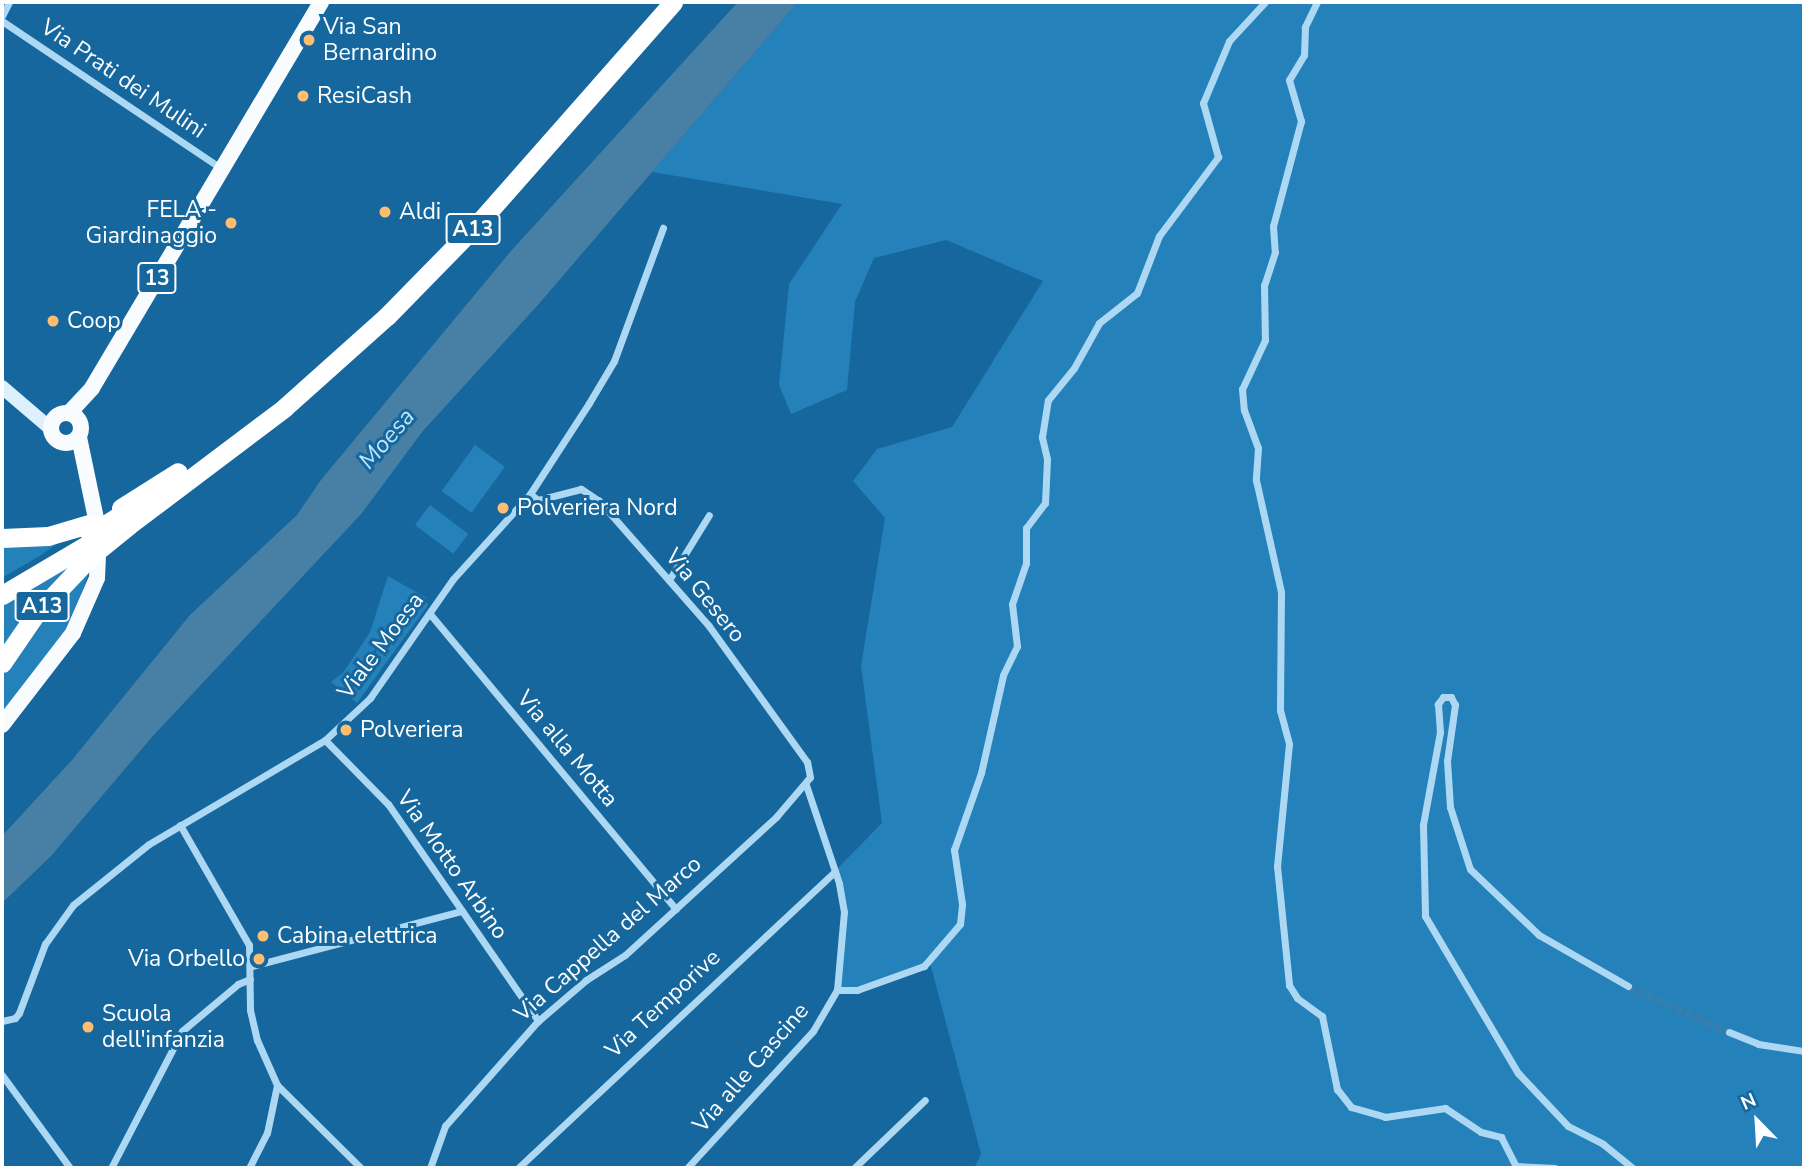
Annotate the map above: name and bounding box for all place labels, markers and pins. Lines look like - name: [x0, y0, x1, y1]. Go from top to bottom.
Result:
- place label: Via San Bernardino: [323, 13, 437, 67]
- marker: Via San Bernardino: [301, 32, 317, 48]
- place label: ResiCash: [317, 82, 412, 110]
- marker: ResiCash: [295, 88, 311, 104]
- place label: FELA - Giardinaggio: [86, 196, 217, 250]
- place label: Aldi: [399, 198, 441, 226]
- marker: Aldi: [377, 204, 393, 220]
- marker: FELA - Giardinaggio: [223, 215, 239, 231]
- place label: Coop: [67, 307, 121, 335]
- marker: Coop: [45, 313, 61, 329]
- place label: Polveriera Nord: [517, 494, 678, 522]
- marker: Polveriera Nord: [495, 500, 511, 516]
- place label: Polveriera: [360, 716, 463, 744]
- marker: Polveriera: [338, 722, 354, 738]
- place label: Cabina elettrica: [277, 922, 437, 950]
- marker: Cabina elettrica: [255, 928, 271, 944]
- place label: Via Orbello: [128, 945, 245, 973]
- marker: Via Orbello: [251, 951, 267, 967]
- place label: Scuola dell'infanzia: [102, 1000, 225, 1054]
- marker: Scuola dell'infanzia: [80, 1019, 96, 1035]

